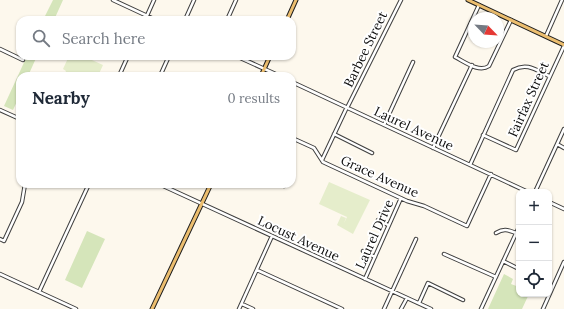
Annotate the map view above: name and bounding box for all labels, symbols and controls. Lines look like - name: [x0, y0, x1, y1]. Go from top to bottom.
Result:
- street label: Barbee Street: [340, 9, 391, 90]
- north arrow: [468, 12, 504, 48]
- search box: [16, 16, 296, 60]
- icon: search: [30, 27, 52, 49]
- text: Search here: [62, 29, 145, 48]
- street label: Fairfax Street: [504, 59, 553, 140]
- text: Nearby: [32, 87, 90, 109]
- text: 0 results: [228, 90, 280, 107]
- street label: Laurel Avenue: [371, 103, 456, 154]
- street label: Grace Avenue: [338, 152, 421, 201]
- map controls: [516, 189, 552, 297]
- button: +: [516, 189, 552, 225]
- street label: Laurel Drive: [352, 197, 397, 272]
- street label: Locust Avenue: [255, 212, 342, 265]
- button: −: [516, 225, 552, 261]
- button: locate: [516, 261, 552, 297]

